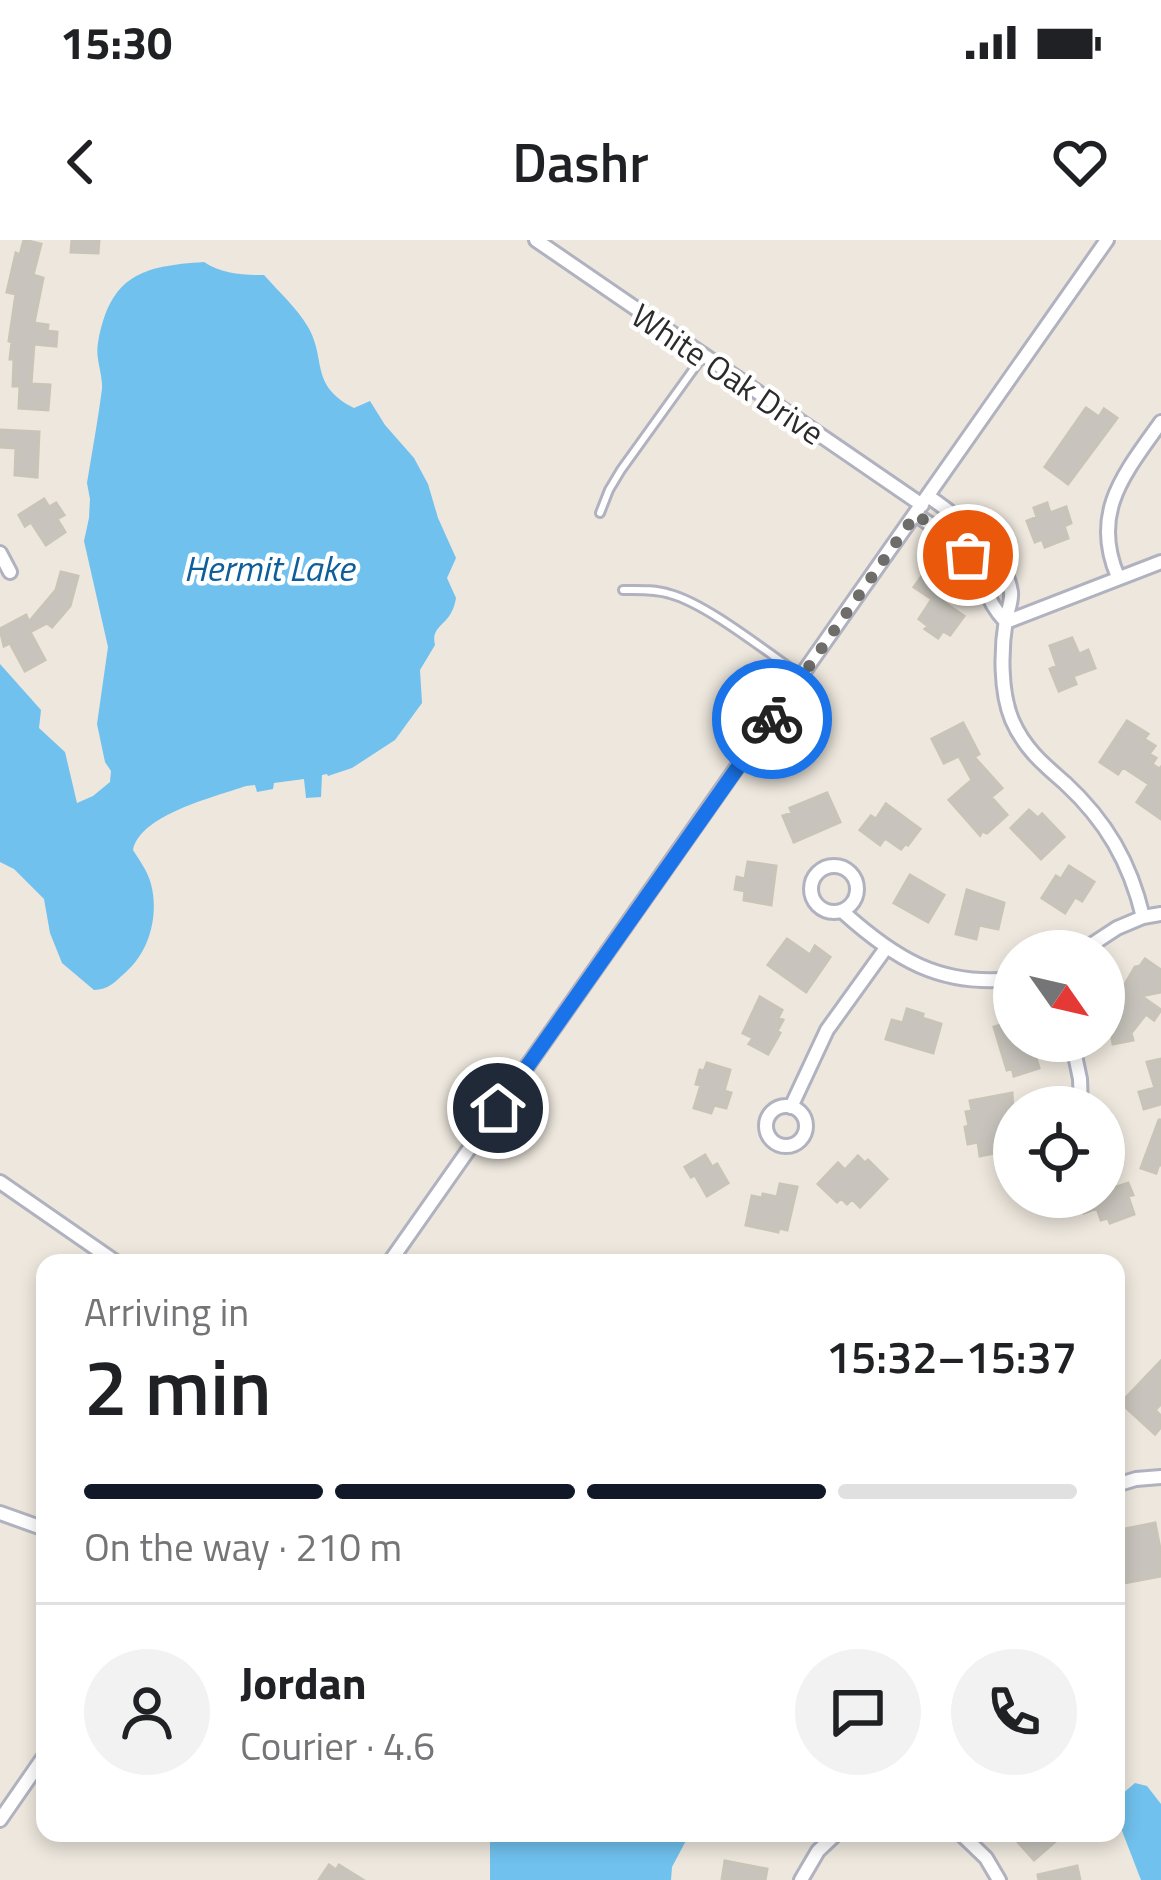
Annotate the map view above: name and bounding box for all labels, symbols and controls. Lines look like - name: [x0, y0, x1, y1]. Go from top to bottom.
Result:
- text: 15:30: [60, 8, 172, 76]
- text: Dashr: [512, 121, 649, 203]
- icon: back: [48, 129, 114, 195]
- icon: heart: [1047, 129, 1113, 195]
- street label: White Oak Drive: [621, 291, 835, 457]
- pin: [917, 504, 1019, 606]
- icon: bag: [935, 522, 1001, 588]
- water label: Hermit Lake: [184, 540, 357, 595]
- courier: [712, 659, 832, 779]
- icon: bike: [739, 686, 805, 752]
- north arrow: [993, 930, 1125, 1062]
- map controls: [993, 930, 1125, 1218]
- pin: [447, 1057, 549, 1159]
- icon: home: [465, 1075, 531, 1141]
- button: locate: [993, 1086, 1125, 1218]
- text: Arriving in: [84, 1282, 249, 1341]
- text: 15:32–15:37: [826, 1322, 1077, 1390]
- text: 2 min: [84, 1327, 272, 1445]
- text: On the way · 210 m: [84, 1517, 402, 1576]
- text: Jordan: [240, 1648, 367, 1716]
- button: person: [84, 1649, 210, 1775]
- button: chat: [795, 1649, 921, 1775]
- button: phone: [951, 1649, 1077, 1775]
- text: Courier · 4.6: [240, 1716, 435, 1775]

